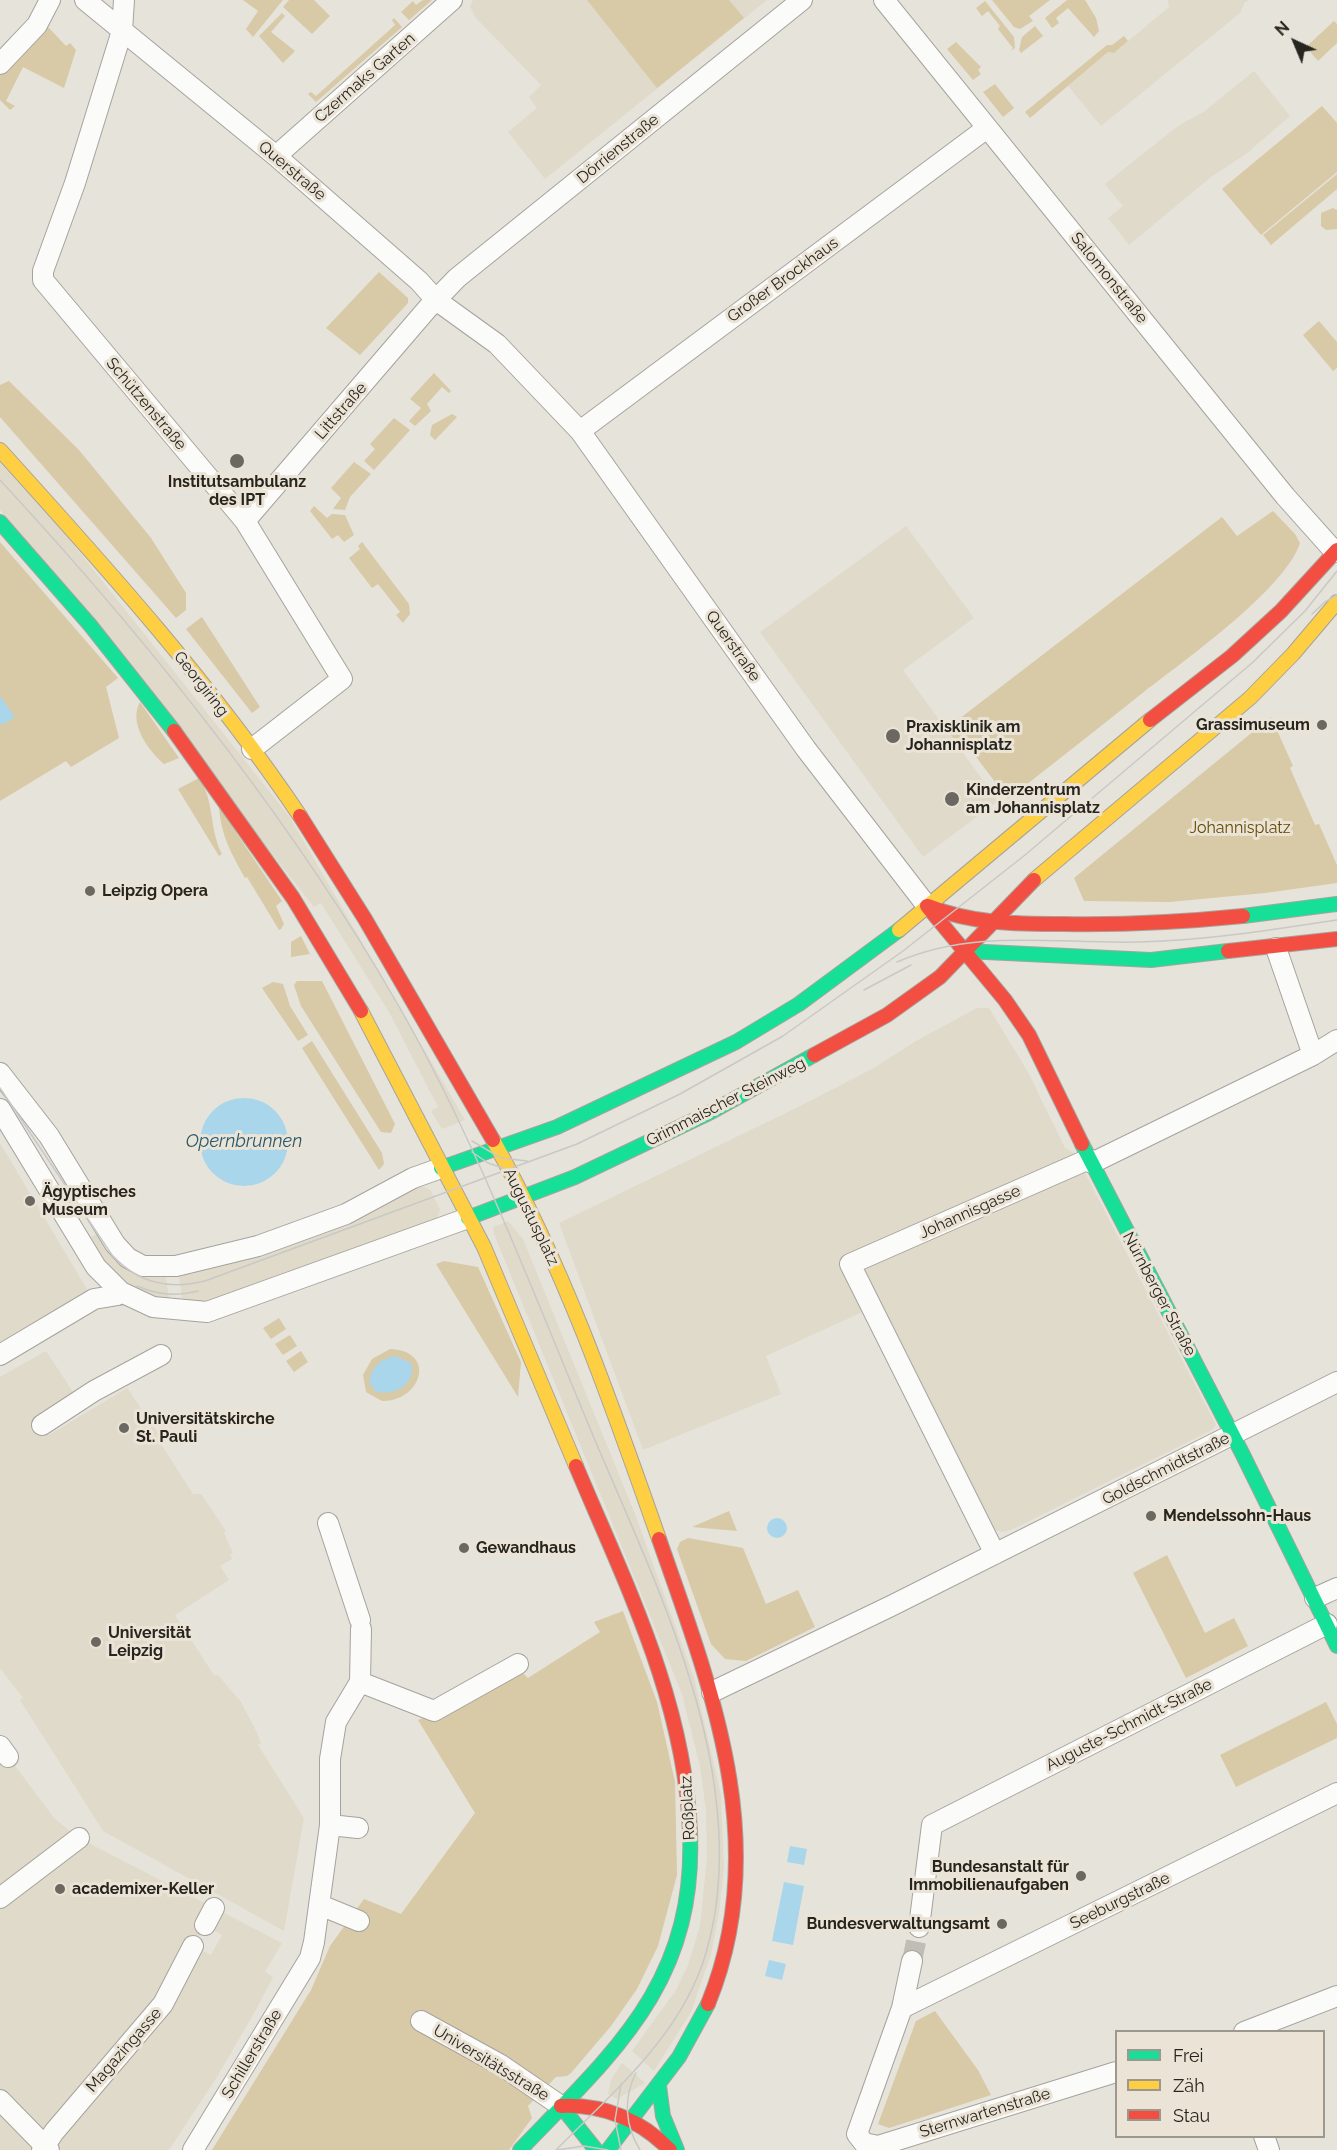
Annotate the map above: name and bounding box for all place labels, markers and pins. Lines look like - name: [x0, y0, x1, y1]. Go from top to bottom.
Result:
- marker: Institutsambulanz des IPT: [228, 452, 246, 470]
- place label: Institutsambulanz des IPT: [168, 472, 306, 510]
- place label: Grassimuseum: [1196, 715, 1310, 735]
- place label: Praxisklinik am Johannisplatz: [906, 717, 1020, 755]
- marker: Grassimuseum: [1315, 718, 1329, 732]
- marker: Praxisklinik am Johannisplatz: [884, 727, 902, 745]
- place label: Kinderzentrum am Johannisplatz: [966, 780, 1100, 818]
- marker: Kinderzentrum am Johannisplatz: [943, 790, 961, 808]
- place label: Leipzig Opera: [102, 881, 208, 901]
- marker: Leipzig Opera: [83, 884, 97, 898]
- place label: Ägyptisches Museum: [42, 1182, 136, 1220]
- marker: Ägyptisches Museum: [23, 1194, 37, 1208]
- place label: Universitätskirche St. Pauli: [136, 1409, 275, 1447]
- marker: Universitätskirche St. Pauli: [117, 1421, 131, 1435]
- place label: Mendelssohn-Haus: [1163, 1506, 1311, 1526]
- marker: Mendelssohn-Haus: [1144, 1509, 1158, 1523]
- place label: Gewandhaus: [476, 1538, 576, 1558]
- marker: Gewandhaus: [457, 1541, 471, 1555]
- place label: Universität Leipzig: [108, 1623, 191, 1661]
- marker: Universität Leipzig: [89, 1635, 103, 1649]
- place label: Bundesanstalt für Immobilienaufgaben: [909, 1857, 1069, 1895]
- marker: Bundesanstalt für Immobilienaufgaben: [1074, 1869, 1088, 1883]
- place label: academixer-Keller: [72, 1879, 214, 1899]
- marker: academixer-Keller: [53, 1882, 67, 1896]
- place label: Bundesverwaltungsamt: [806, 1914, 990, 1934]
- marker: Bundesverwaltungsamt: [995, 1917, 1009, 1931]

